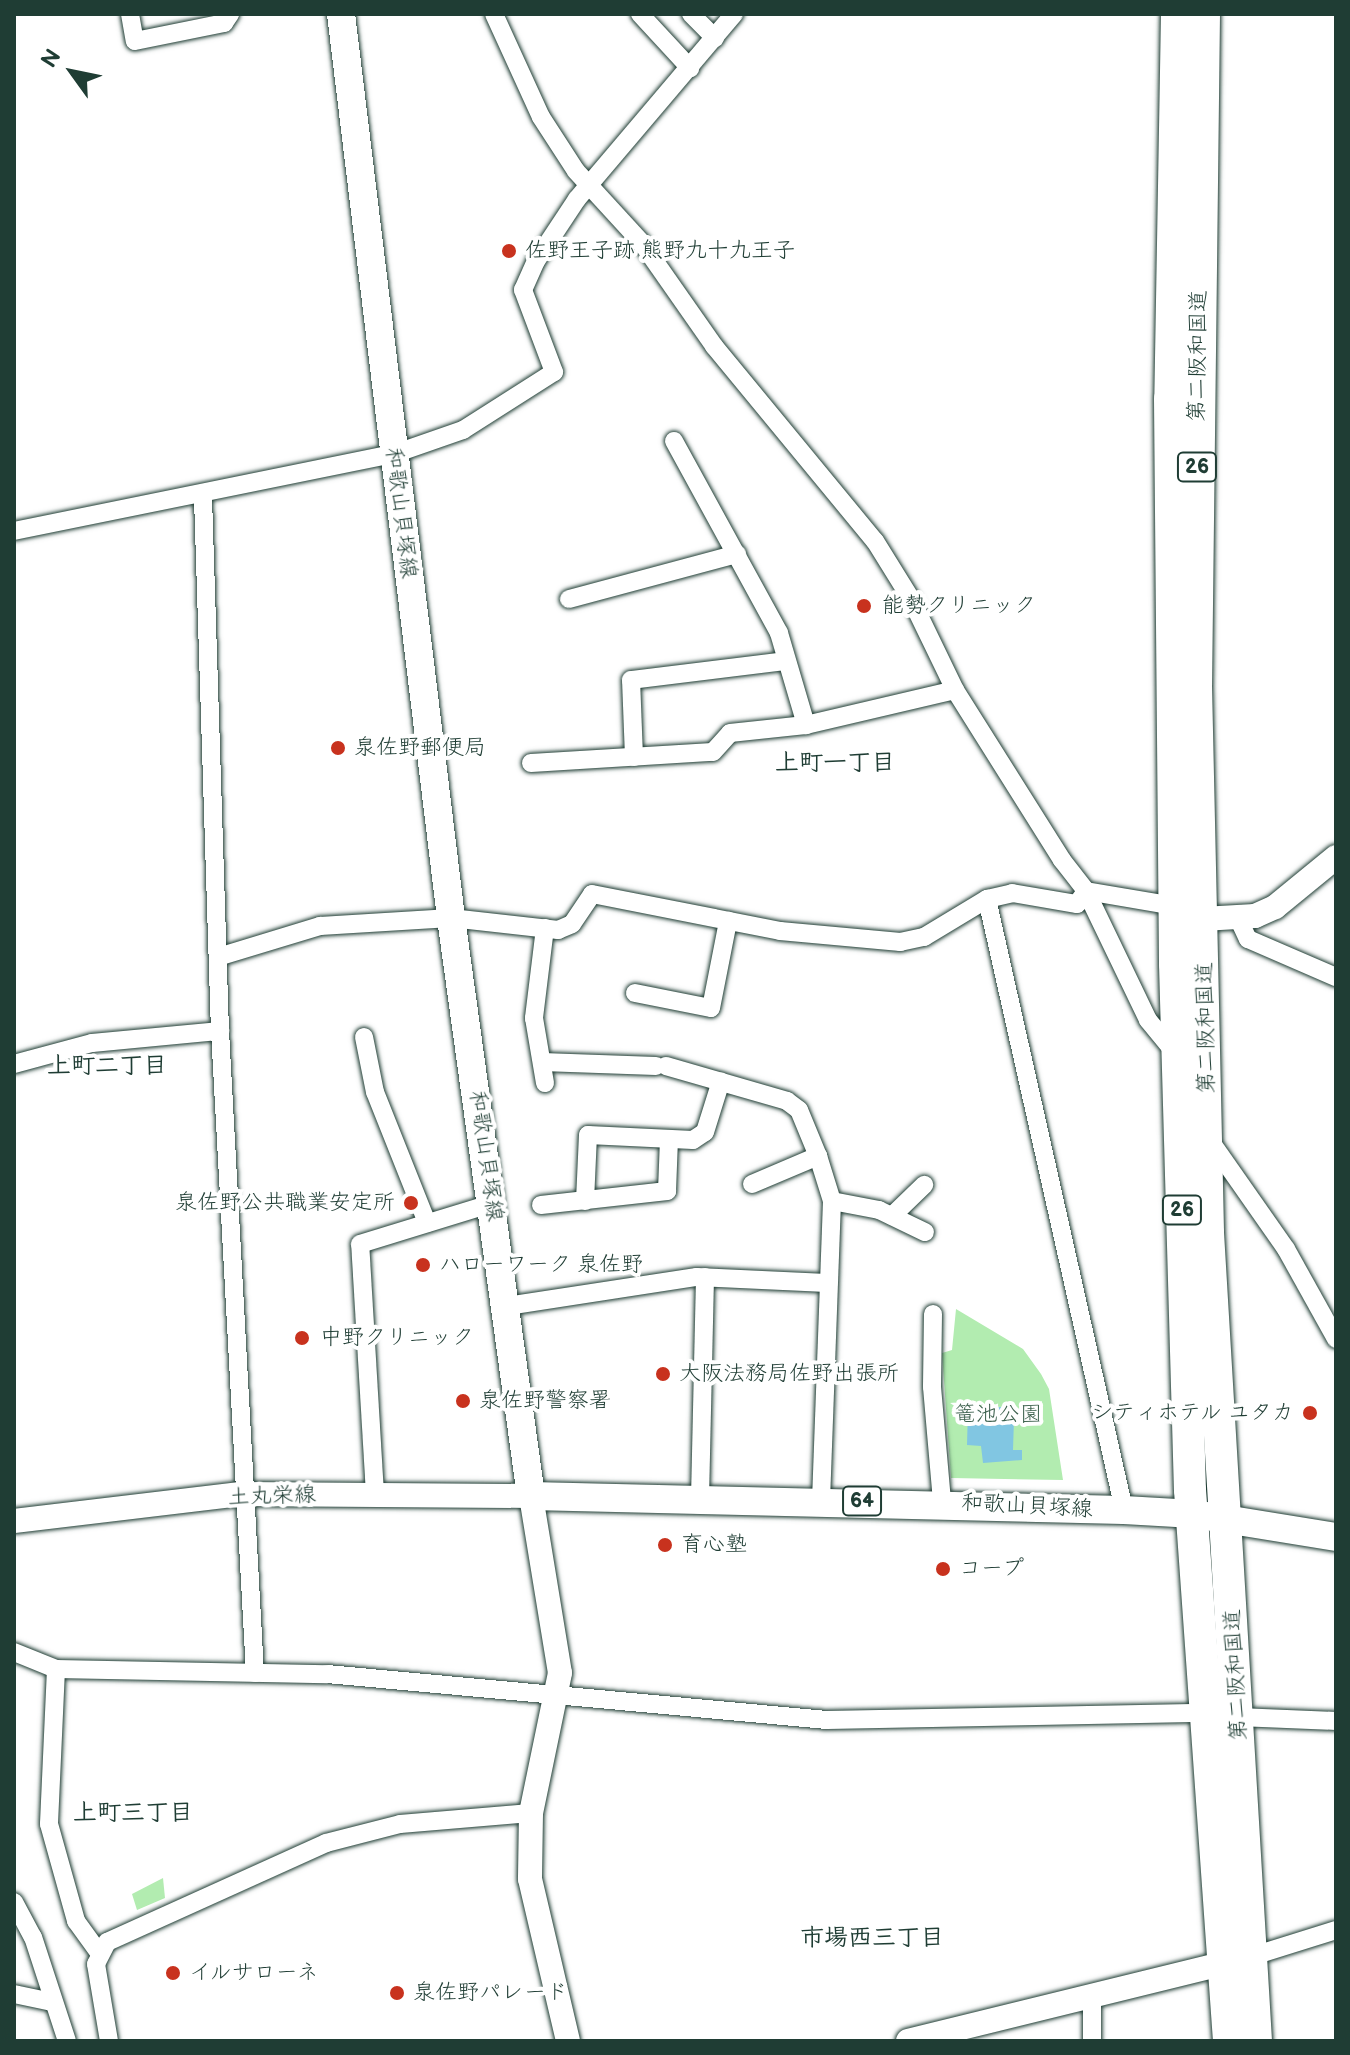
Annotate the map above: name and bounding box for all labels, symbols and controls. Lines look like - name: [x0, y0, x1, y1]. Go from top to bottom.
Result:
- north arrow: [32, 32, 112, 112]
- text: N: [36, 44, 67, 73]
- place label: 佐野王子跡 熊野九十九王子: [525, 238, 795, 264]
- marker: 佐野王子跡 熊野九十九王子: [500, 242, 518, 260]
- street label: 第二阪和国道: [1184, 290, 1212, 422]
- street label: 和歌山貝塚線: [380, 446, 422, 580]
- road number: 26: [1175, 451, 1219, 483]
- place label: 能勢クリニック: [882, 593, 1036, 619]
- marker: 能勢クリニック: [853, 595, 875, 617]
- place label: 泉佐野郵便局: [354, 735, 486, 761]
- marker: 泉佐野郵便局: [329, 739, 347, 757]
- district label: 上町一丁目: [775, 749, 895, 777]
- street label: 第二阪和国道: [1192, 962, 1220, 1094]
- district label: 上町二丁目: [47, 1052, 167, 1080]
- street label: 和歌山貝塚線: [464, 1089, 508, 1223]
- place label: 泉佐野公共職業安定所: [175, 1190, 395, 1216]
- marker: 泉佐野公共職業安定所: [402, 1194, 420, 1212]
- road number: 26: [1160, 1194, 1204, 1226]
- place label: ハローワーク 泉佐野: [439, 1252, 643, 1278]
- marker: ハローワーク 泉佐野: [414, 1256, 432, 1274]
- place label: 中野クリニック: [320, 1325, 474, 1351]
- marker: 中野クリニック: [291, 1327, 313, 1349]
- place label: 大阪法務局佐野出張所: [679, 1361, 899, 1387]
- marker: 大阪法務局佐野出張所: [654, 1365, 672, 1383]
- place label: 泉佐野警察署: [479, 1388, 611, 1414]
- marker: 泉佐野警察署: [454, 1392, 472, 1410]
- place label: シティホテル ユタカ: [1090, 1400, 1294, 1426]
- park label: 篭池公園: [954, 1402, 1042, 1428]
- marker: シティホテル ユタカ: [1301, 1404, 1319, 1422]
- street label: 土丸栄線: [228, 1481, 316, 1511]
- road number: 64: [842, 1485, 882, 1517]
- street label: 和歌山貝塚線: [960, 1489, 1094, 1523]
- place label: 育心塾: [681, 1532, 747, 1558]
- marker: 育心塾: [656, 1536, 674, 1554]
- place label: コープ: [959, 1556, 1025, 1582]
- marker: コープ: [934, 1560, 952, 1578]
- street label: 第二阪和国道: [1219, 1608, 1253, 1742]
- district label: 上町三丁目: [73, 1799, 193, 1827]
- district label: 市場西三丁目: [800, 1924, 944, 1952]
- place label: イルサローネ: [189, 1960, 321, 1986]
- marker: イルサローネ: [164, 1964, 182, 1982]
- place label: 泉佐野パレード: [413, 1980, 568, 2006]
- marker: 泉佐野パレード: [388, 1984, 406, 2002]

